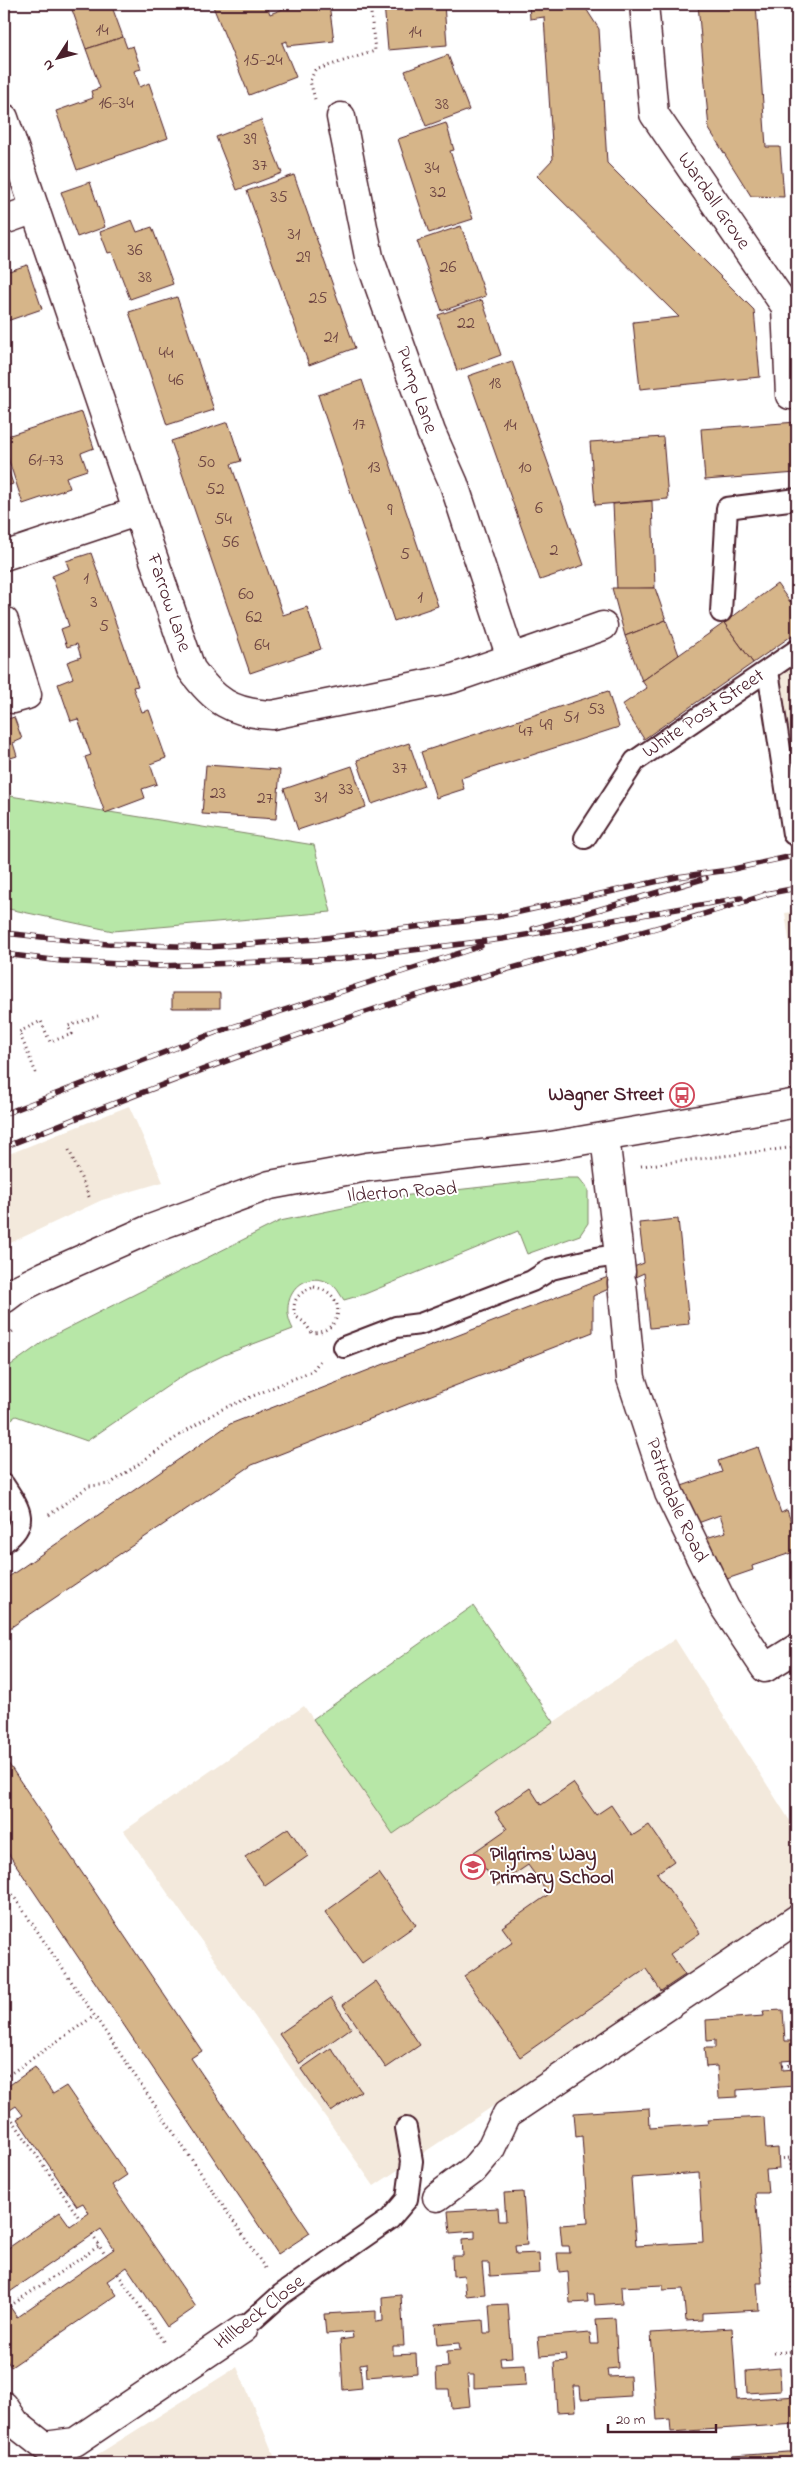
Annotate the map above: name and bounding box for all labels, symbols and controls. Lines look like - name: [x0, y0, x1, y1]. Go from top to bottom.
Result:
- house number: 14: [95, 18, 109, 44]
- house number: 14: [408, 20, 422, 46]
- north arrow: [32, 32, 82, 82]
- house number: 15-24: [243, 48, 283, 74]
- text: N: [37, 55, 60, 75]
- house number: 16-34: [98, 91, 134, 117]
- house number: 38: [435, 92, 449, 118]
- house number: 39: [244, 127, 257, 153]
- street label: Wardall Grove: [670, 146, 757, 256]
- house number: 37: [253, 153, 268, 179]
- house number: 34: [425, 156, 440, 182]
- house number: 32: [430, 180, 446, 206]
- house number: 35: [270, 185, 288, 211]
- house number: 31: [287, 222, 301, 248]
- house number: 36: [127, 238, 143, 264]
- house number: 29: [296, 245, 311, 271]
- house number: 26: [440, 255, 457, 281]
- house number: 38: [138, 265, 152, 291]
- house number: 25: [308, 286, 328, 312]
- house number: 22: [457, 311, 475, 337]
- house number: 21: [324, 325, 339, 351]
- house number: 44: [159, 341, 174, 367]
- street label: Pump Lane: [387, 343, 445, 438]
- house number: 46: [168, 368, 184, 394]
- house number: 18: [489, 371, 501, 397]
- house number: 17: [352, 412, 366, 438]
- house number: 14: [503, 413, 517, 439]
- house number: 61-73: [28, 448, 64, 474]
- house number: 50: [197, 450, 215, 476]
- house number: 13: [367, 455, 381, 481]
- house number: 10: [518, 455, 532, 481]
- house number: 52: [205, 477, 225, 503]
- house number: 6: [535, 496, 543, 522]
- house number: 9: [387, 498, 393, 524]
- house number: 54: [214, 507, 232, 533]
- house number: 56: [221, 530, 239, 556]
- house number: 2: [550, 538, 559, 564]
- house number: 5: [400, 542, 410, 568]
- street label: Farrow Lane: [138, 549, 199, 656]
- house number: 1: [83, 566, 89, 592]
- house number: 60: [238, 582, 254, 608]
- house number: 1: [417, 585, 423, 611]
- house number: 3: [90, 590, 98, 616]
- house number: 62: [246, 605, 262, 631]
- house number: 5: [99, 614, 109, 640]
- house number: 64: [254, 633, 270, 659]
- street label: White Post Street: [637, 662, 771, 766]
- house number: 53: [587, 697, 605, 723]
- house number: 51: [563, 705, 579, 731]
- house number: 49: [540, 713, 553, 739]
- house number: 47: [519, 719, 534, 745]
- house number: 37: [393, 756, 408, 782]
- house number: 33: [339, 777, 353, 803]
- house number: 23: [210, 781, 226, 807]
- house number: 31: [314, 785, 328, 811]
- house number: 27: [257, 786, 274, 812]
- place label: Wagner Street: [548, 1081, 664, 1111]
- bus stop icon: Wagner Street: [669, 1082, 695, 1108]
- street label: Ilderton Road: [346, 1175, 458, 1211]
- street label: Patterdale Road: [637, 1434, 715, 1568]
- place label: Pilgrims' Way Primary School: [490, 1841, 614, 1894]
- school or university icon: Pilgrims' Way Primary School: [460, 1854, 486, 1880]
- street label: Hillbeck Close: [209, 2268, 312, 2358]
- scale bar: [608, 2402, 716, 2434]
- text: 20 m: [616, 2409, 646, 2431]

